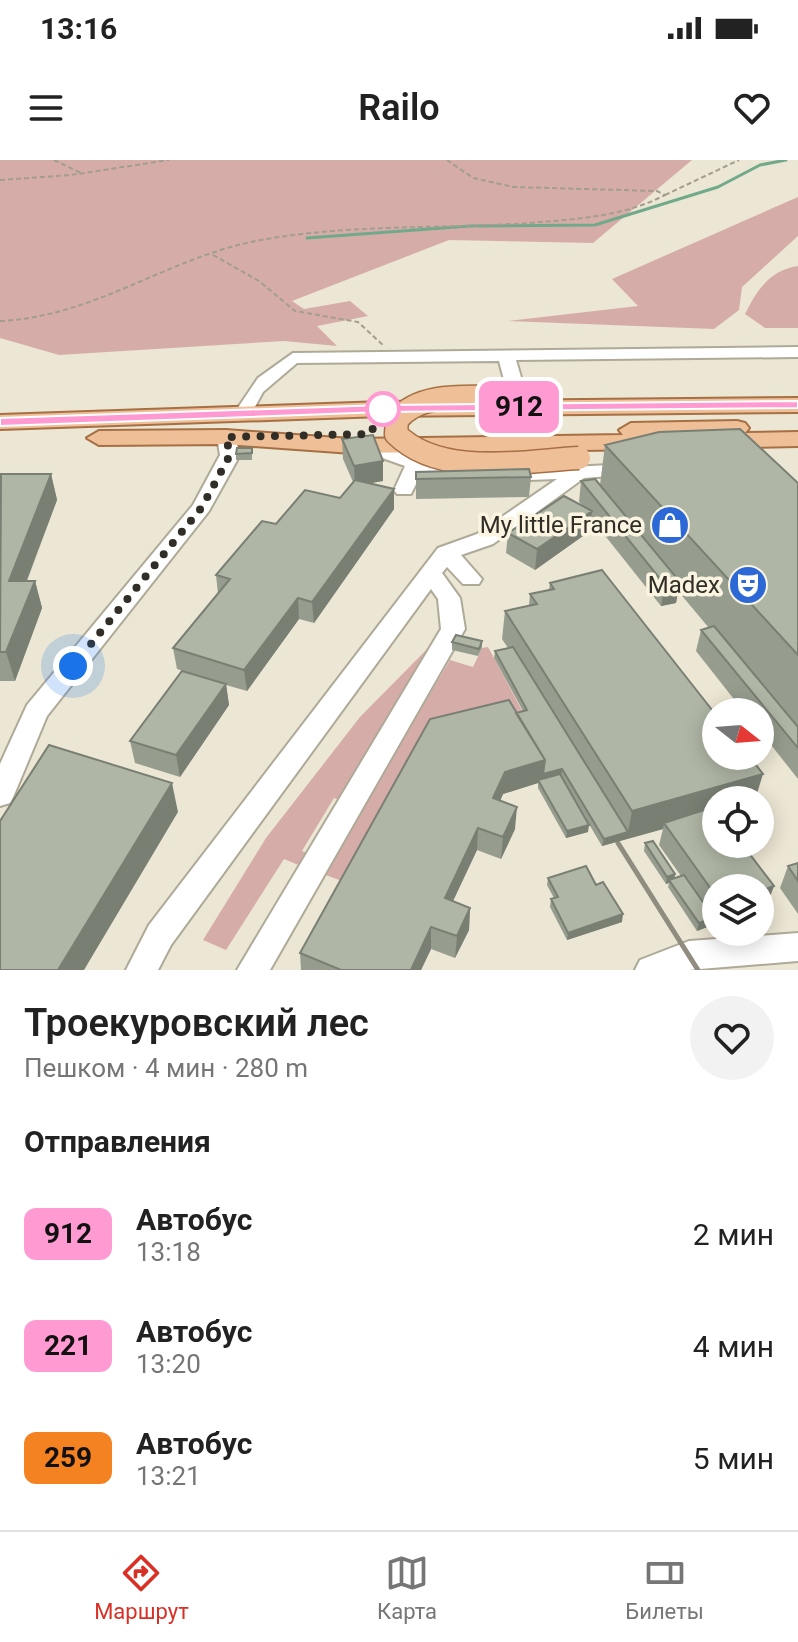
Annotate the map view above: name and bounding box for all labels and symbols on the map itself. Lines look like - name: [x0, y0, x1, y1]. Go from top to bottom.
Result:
- line badge: 912: [473, 381, 565, 433]
- unlabelled marker: [366, 392, 400, 426]
- shop icon: My little France: [649, 504, 691, 546]
- place label: My little France: [480, 511, 642, 539]
- theatre icon: Madex: [727, 564, 769, 606]
- place label: Madex: [648, 571, 720, 599]
- your location: [53, 646, 93, 686]
- north arrow: [702, 698, 774, 770]

